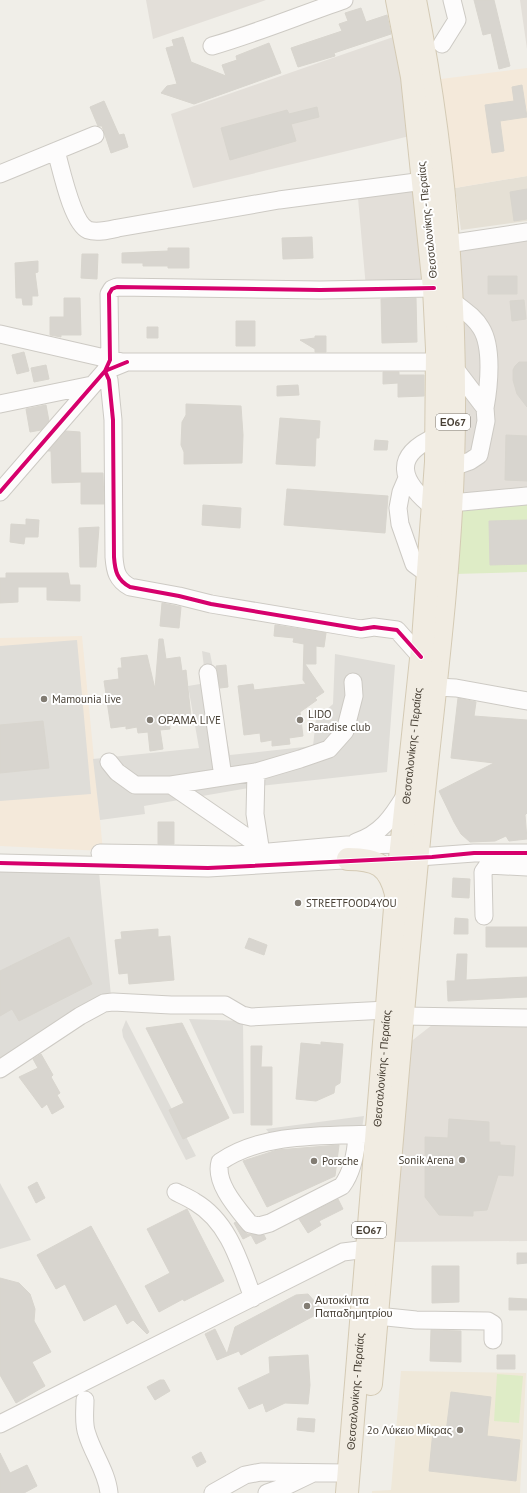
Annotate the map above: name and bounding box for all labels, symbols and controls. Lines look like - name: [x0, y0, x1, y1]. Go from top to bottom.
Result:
- street label: Θεσσαλονίκης - Περαίας: [414, 161, 440, 279]
- road number: ΕΟ67: [436, 414, 470, 430]
- street label: Θεσσαλονίκης - Περαίας: [399, 687, 425, 805]
- place label: Mamounia live: [52, 692, 122, 706]
- marker: Mamounia live: [39, 694, 49, 704]
- place label: LIDO Paradise club: [308, 707, 371, 734]
- place label: ΟΡΑΜΑ LIVE: [158, 713, 221, 727]
- marker: ΟΡΑΜΑ LIVE: [145, 715, 155, 725]
- marker: LIDO Paradise club: [295, 715, 305, 725]
- place label: STREETFOOD4YOU: [306, 896, 397, 910]
- marker: STREETFOOD4YOU: [293, 898, 303, 908]
- street label: Θεσσαλονίκης - Περαίας: [370, 1009, 394, 1128]
- place label: Sonik Arena: [399, 1153, 454, 1167]
- place label: Porsche: [322, 1154, 359, 1168]
- marker: Sonik Arena: [457, 1155, 467, 1165]
- marker: Porsche: [309, 1156, 319, 1166]
- road number: ΕΟ67: [352, 1222, 386, 1238]
- place label: Αυτοκίνητα Παπαδημητρίου: [315, 1293, 393, 1320]
- marker: Αυτοκίνητα Παπαδημητρίου: [302, 1301, 312, 1311]
- street label: Θεσσαλονίκης - Περαίας: [344, 1332, 367, 1450]
- place label: 2ο Λύκειο Μίκρας: [367, 1423, 452, 1437]
- marker: 2ο Λύκειο Μίκρας: [455, 1425, 465, 1435]

